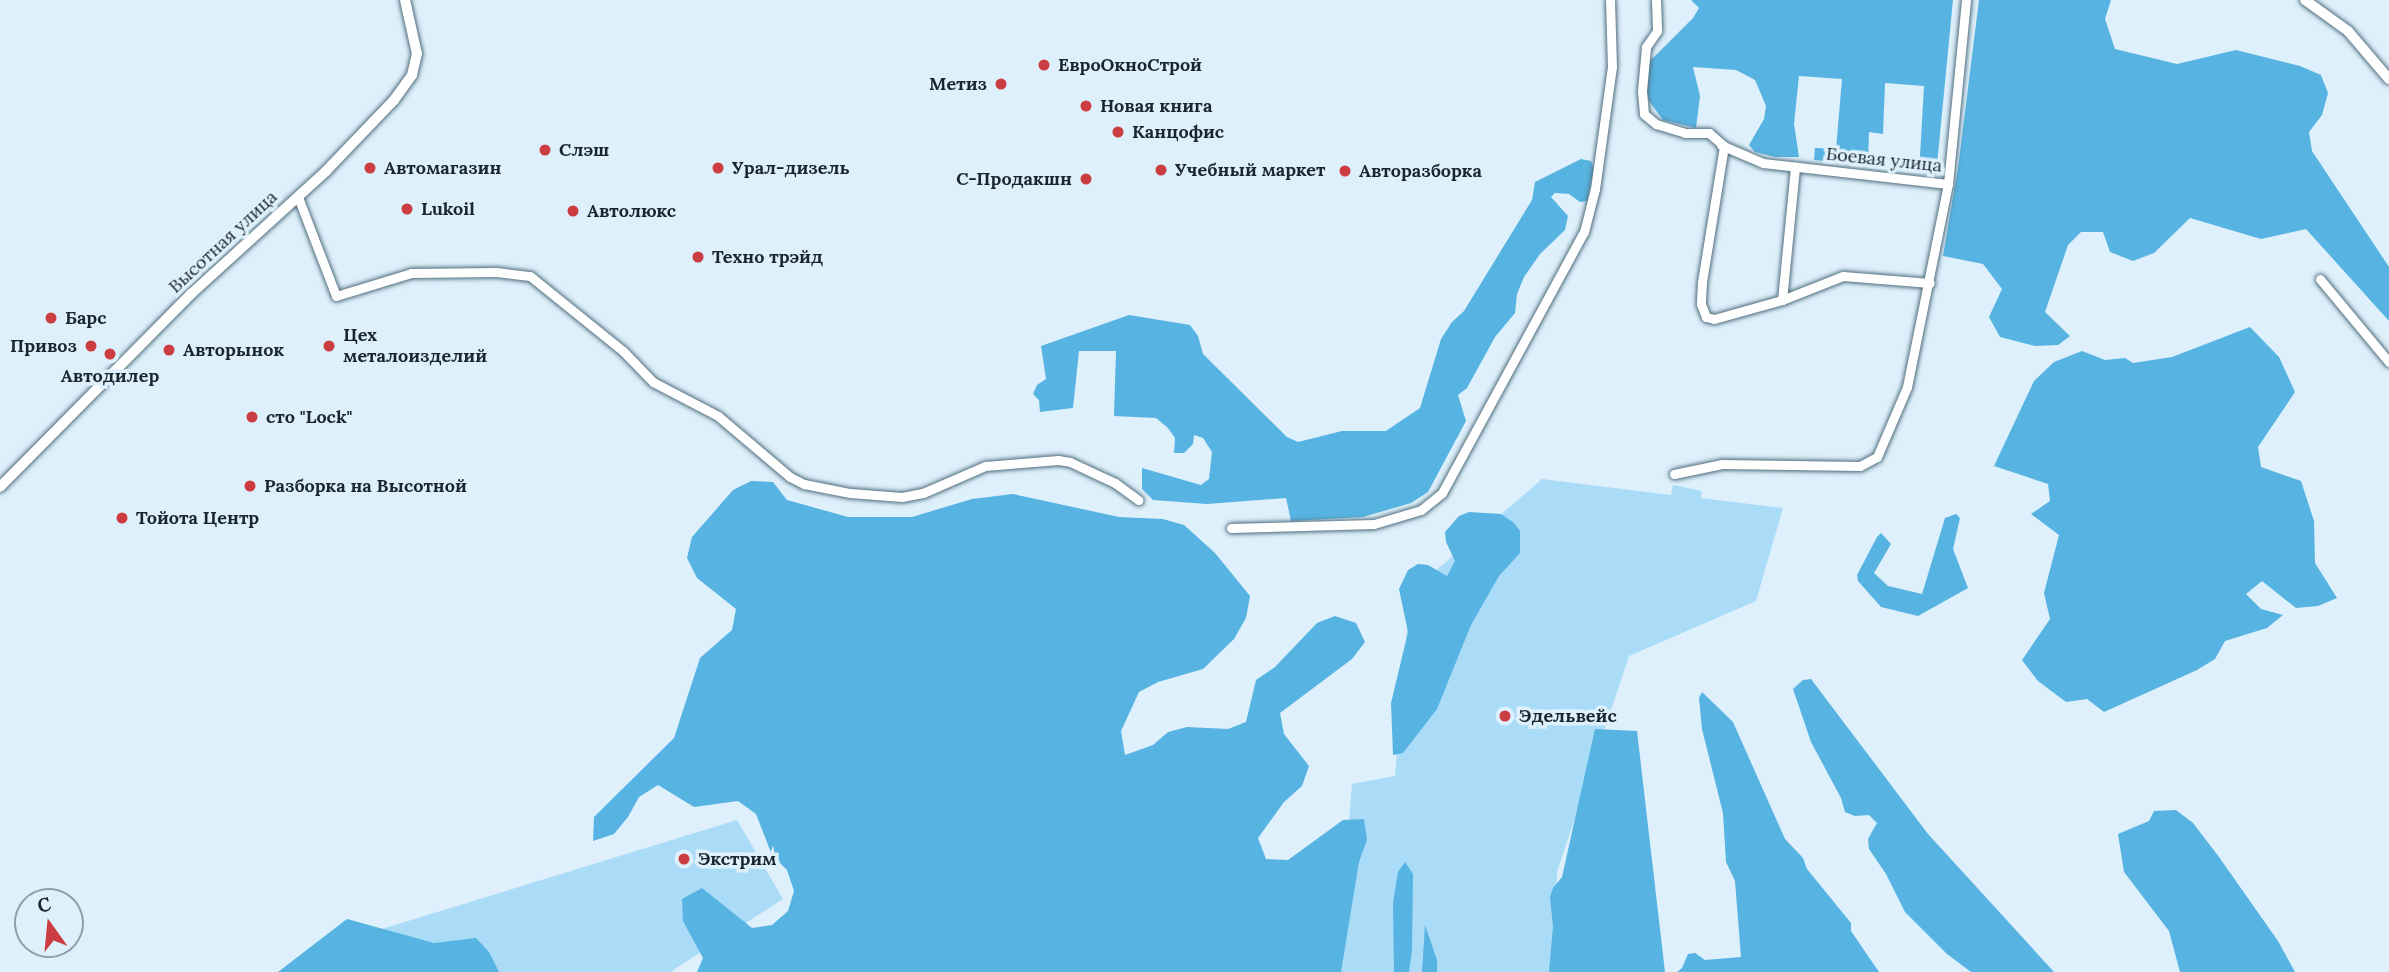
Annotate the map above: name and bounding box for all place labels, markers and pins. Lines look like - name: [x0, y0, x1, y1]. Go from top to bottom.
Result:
- place label: ЕвроОкноСтрой: [1058, 54, 1202, 76]
- marker: ЕвроОкноСтрой: [1036, 57, 1052, 73]
- place label: Метиз: [929, 73, 987, 95]
- marker: Метиз: [993, 76, 1009, 92]
- place label: Новая книга: [1100, 95, 1212, 117]
- marker: Новая книга: [1078, 98, 1094, 114]
- place label: Канцофис: [1132, 121, 1224, 143]
- marker: Канцофис: [1110, 124, 1126, 140]
- place label: Слэш: [559, 139, 609, 161]
- marker: Слэш: [537, 142, 553, 158]
- place label: Автомагазин: [384, 157, 501, 179]
- place label: Урал-дизель: [732, 157, 850, 179]
- place label: Учебный маркет: [1175, 159, 1325, 181]
- marker: Автомагазин: [362, 160, 378, 176]
- marker: Урал-дизель: [710, 160, 726, 176]
- place label: Авторазборка: [1359, 160, 1482, 182]
- marker: Учебный маркет: [1153, 162, 1169, 178]
- marker: Авторазборка: [1337, 163, 1353, 179]
- place label: С-Продакшн: [956, 168, 1072, 190]
- marker: С-Продакшн: [1078, 171, 1094, 187]
- place label: Lukoil: [421, 198, 475, 220]
- place label: Автолюкс: [587, 200, 676, 222]
- marker: Lukoil: [399, 201, 415, 217]
- marker: Автолюкс: [565, 203, 581, 219]
- place label: Техно трэйд: [712, 246, 823, 268]
- marker: Техно трэйд: [690, 249, 706, 265]
- place label: Барс: [65, 307, 106, 329]
- marker: Барс: [43, 310, 59, 326]
- place label: Цех металоизделий: [343, 325, 487, 368]
- place label: Привоз: [10, 335, 77, 357]
- marker: Привоз: [83, 338, 99, 354]
- marker: Цех металоизделий: [321, 338, 337, 354]
- place label: Авторынок: [183, 339, 284, 361]
- marker: Авторынок: [161, 342, 177, 358]
- marker: Автодилер: [102, 346, 118, 362]
- place label: Автодилер: [61, 365, 159, 387]
- place label: сто "Lock": [266, 406, 352, 428]
- marker: сто "Lock": [244, 409, 260, 425]
- place label: Разборка на Высотной: [264, 475, 467, 497]
- marker: Разборка на Высотной: [242, 478, 258, 494]
- place label: Тойота Центр: [136, 507, 259, 529]
- marker: Тойота Центр: [114, 510, 130, 526]
- place label: Эдельвейс: [1519, 705, 1617, 727]
- marker: Эдельвейс: [1497, 708, 1513, 724]
- place label: Экстрим: [698, 848, 776, 870]
- marker: Экстрим: [676, 851, 692, 867]

